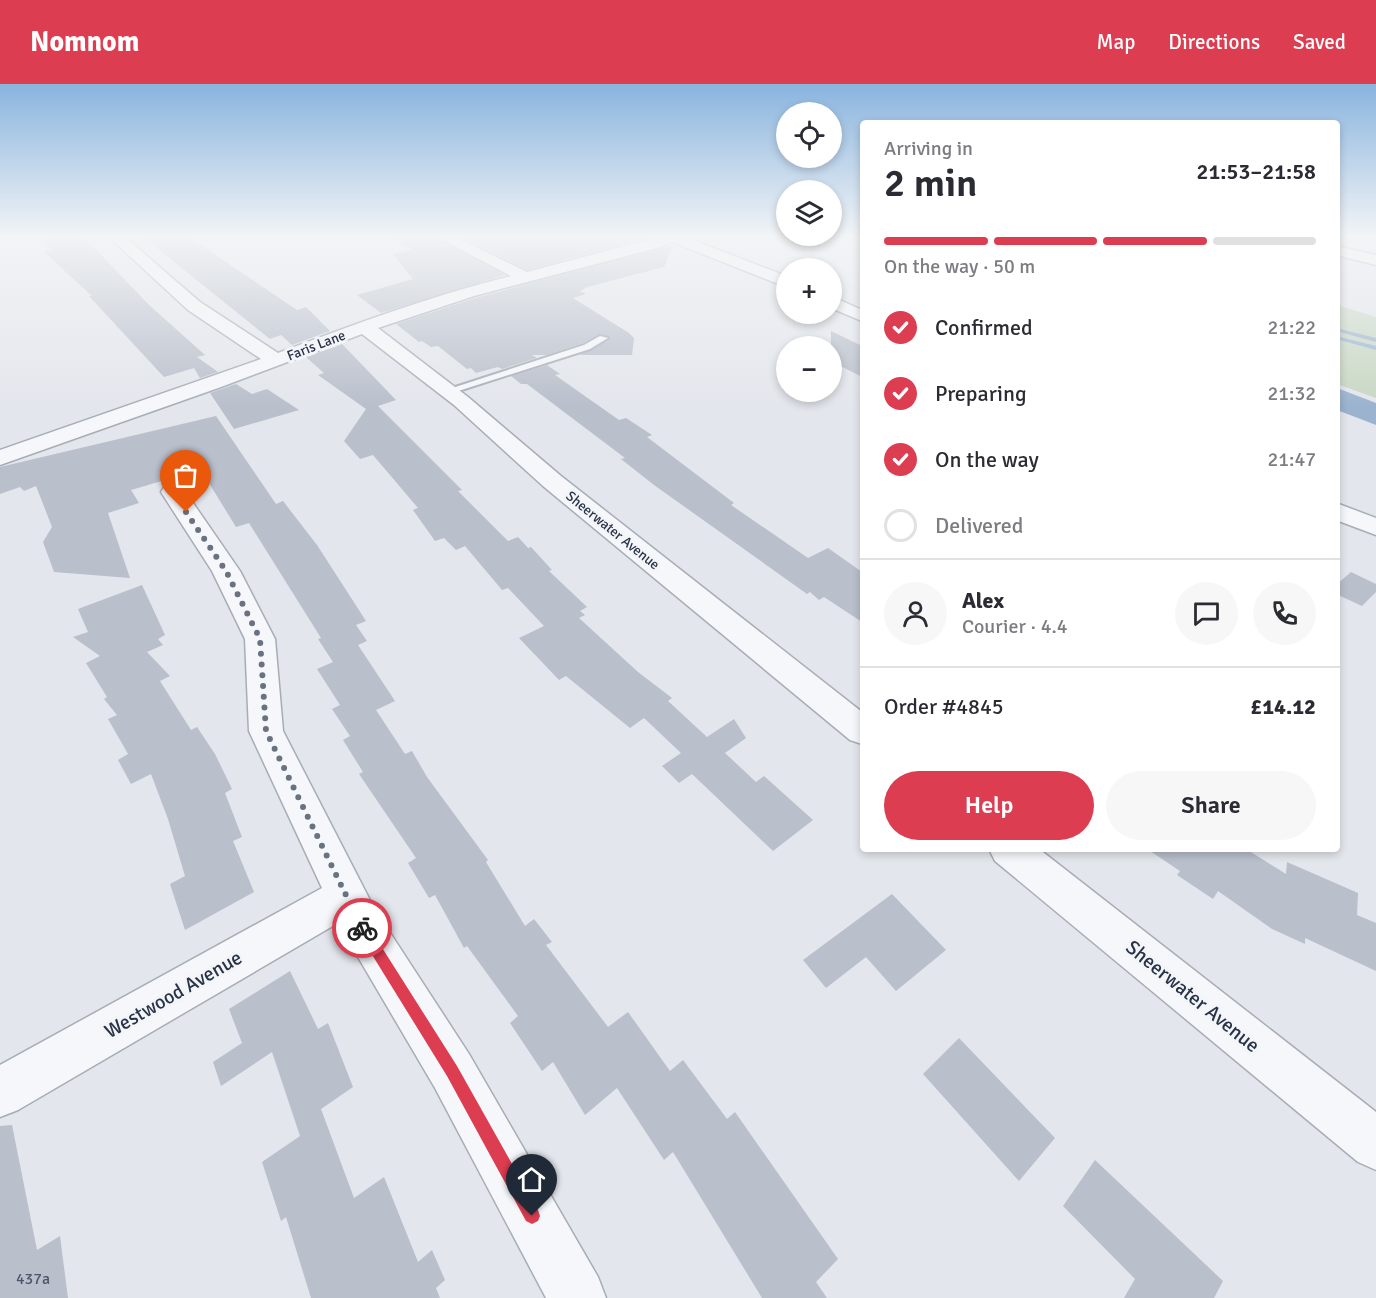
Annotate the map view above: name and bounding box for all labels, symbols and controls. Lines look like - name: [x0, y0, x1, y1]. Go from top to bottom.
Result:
- text: Nomnom: [30, 25, 139, 59]
- text: Map: [1097, 29, 1135, 55]
- text: Directions: [1168, 29, 1260, 55]
- text: Saved: [1293, 29, 1346, 55]
- map controls: [776, 102, 842, 402]
- button: locate: [776, 102, 842, 168]
- text: Arriving in: [884, 136, 973, 161]
- text: 21:53–21:58: [1197, 158, 1316, 185]
- text: 2 min: [884, 159, 977, 207]
- button: layers: [776, 180, 842, 246]
- text: On the way · 50 m: [884, 254, 1035, 279]
- button: +: [776, 258, 842, 324]
- icon: check: [884, 311, 917, 344]
- text: Confirmed: [935, 314, 1033, 341]
- text: 21:22: [1267, 315, 1316, 340]
- street label: Faris Lane: [285, 327, 348, 364]
- button: −: [776, 336, 842, 402]
- icon: check: [884, 377, 917, 410]
- text: Preparing: [935, 380, 1027, 407]
- text: 21:32: [1267, 381, 1316, 406]
- icon: check: [884, 443, 917, 476]
- text: On the way: [935, 446, 1039, 473]
- text: 21:47: [1267, 447, 1316, 472]
- pin: [160, 450, 211, 512]
- icon: bag: [169, 459, 202, 492]
- street label: Sheerwater Avenue: [562, 487, 663, 573]
- text: Delivered: [935, 512, 1023, 539]
- button: person: [884, 582, 947, 645]
- button: chat: [1175, 582, 1238, 645]
- button: phone: [1253, 582, 1316, 645]
- text: Alex: [962, 587, 1004, 614]
- text: Courier · 4.4: [962, 614, 1068, 639]
- text: Order #4845: [884, 693, 1004, 720]
- text: £14.12: [1250, 693, 1316, 720]
- button: Help: [884, 771, 1094, 840]
- button: Share: [1106, 771, 1316, 840]
- courier: [332, 898, 392, 958]
- icon: bike: [346, 912, 379, 945]
- street label: Sheerwater Avenue: [1121, 935, 1265, 1058]
- street label: Westwood Avenue: [100, 945, 246, 1044]
- pin: [506, 1154, 557, 1216]
- icon: home: [515, 1163, 548, 1196]
- house number: 437a: [16, 1269, 50, 1289]

